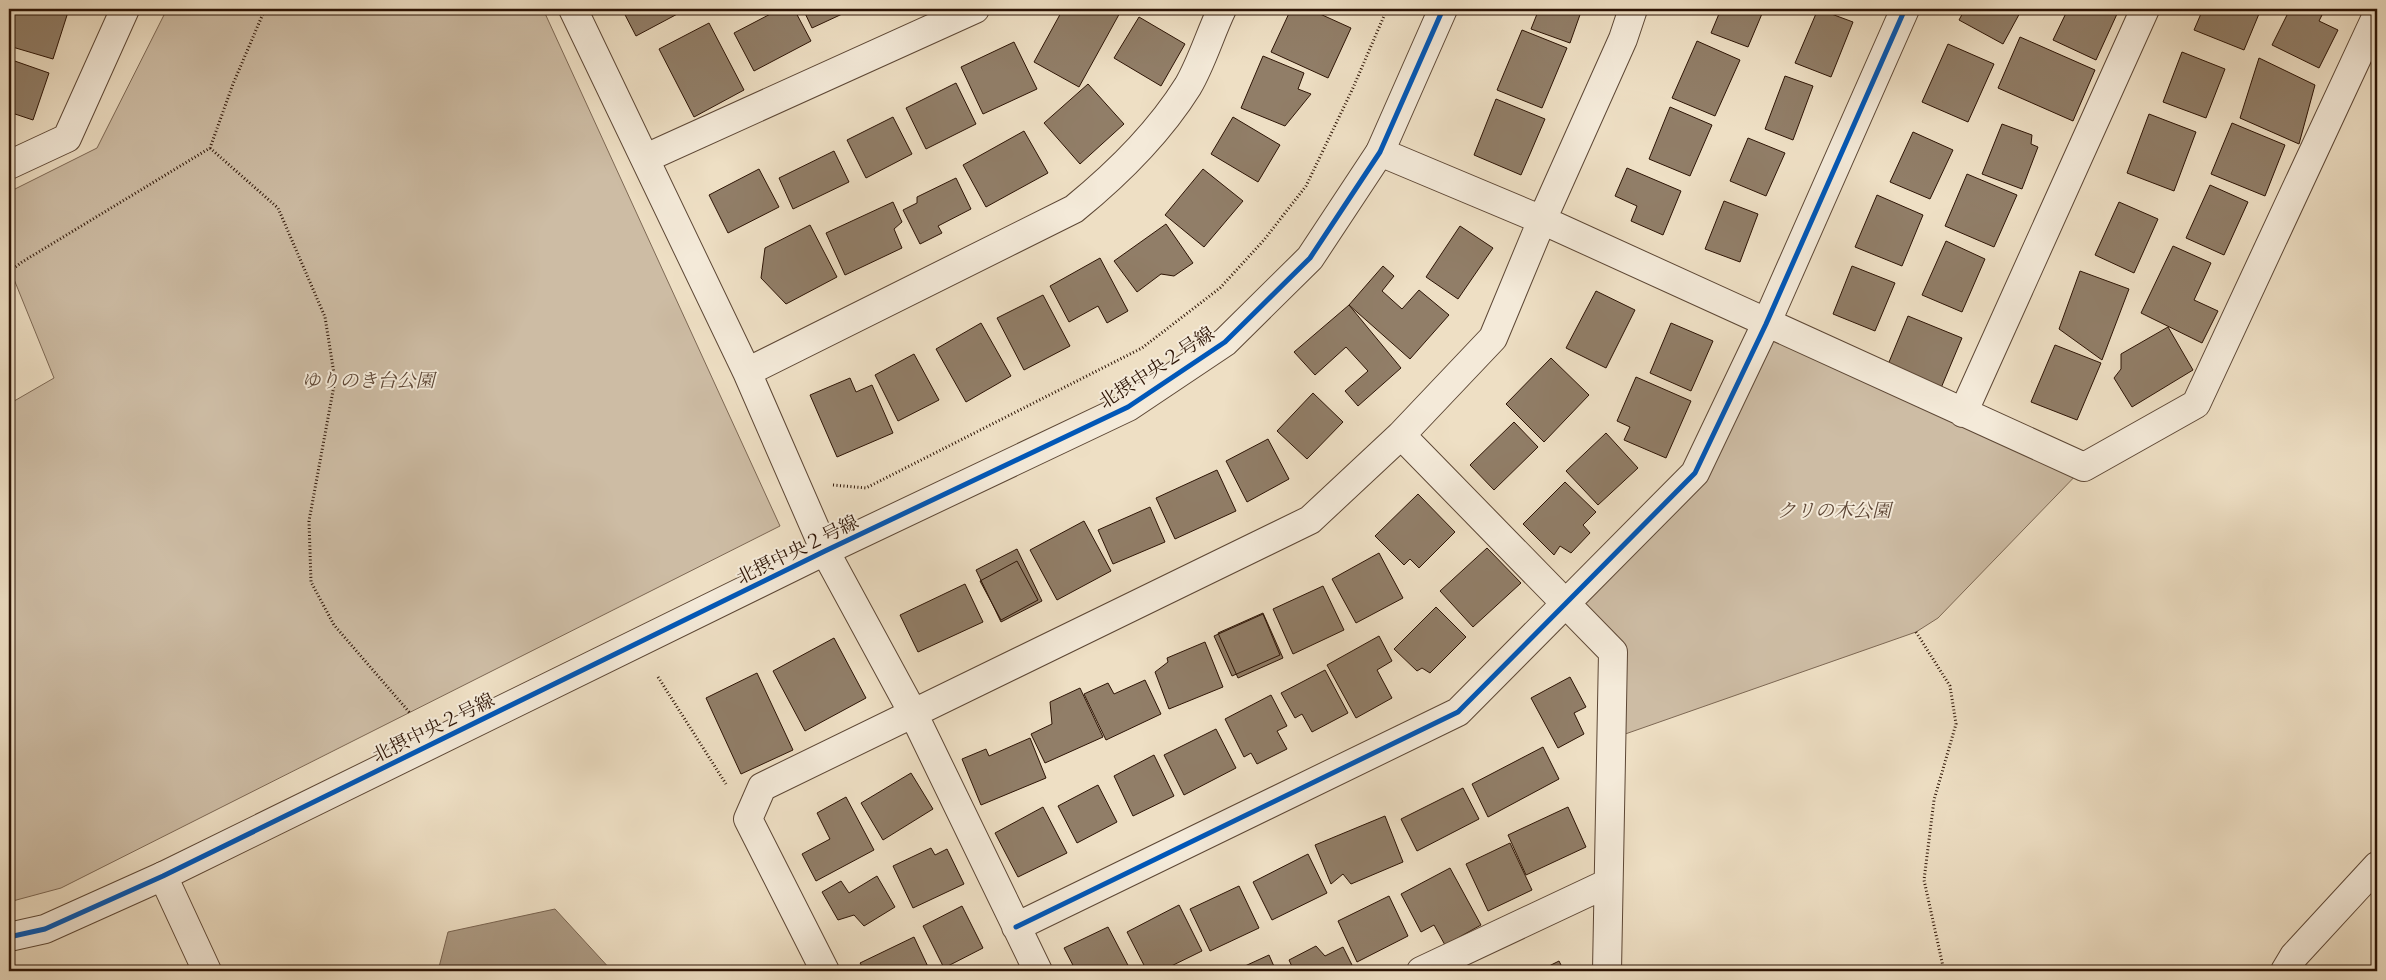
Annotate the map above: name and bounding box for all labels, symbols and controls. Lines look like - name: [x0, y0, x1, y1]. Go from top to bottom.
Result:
- street label: 北摂中央２号線: [1094, 321, 1219, 414]
- park label: ゆりのき台公園: [301, 368, 437, 393]
- park label: クリの木公園: [1777, 498, 1894, 523]
- street label: 北摂中央２号線: [732, 509, 862, 590]
- street label: 北摂中央２号線: [368, 687, 498, 768]

